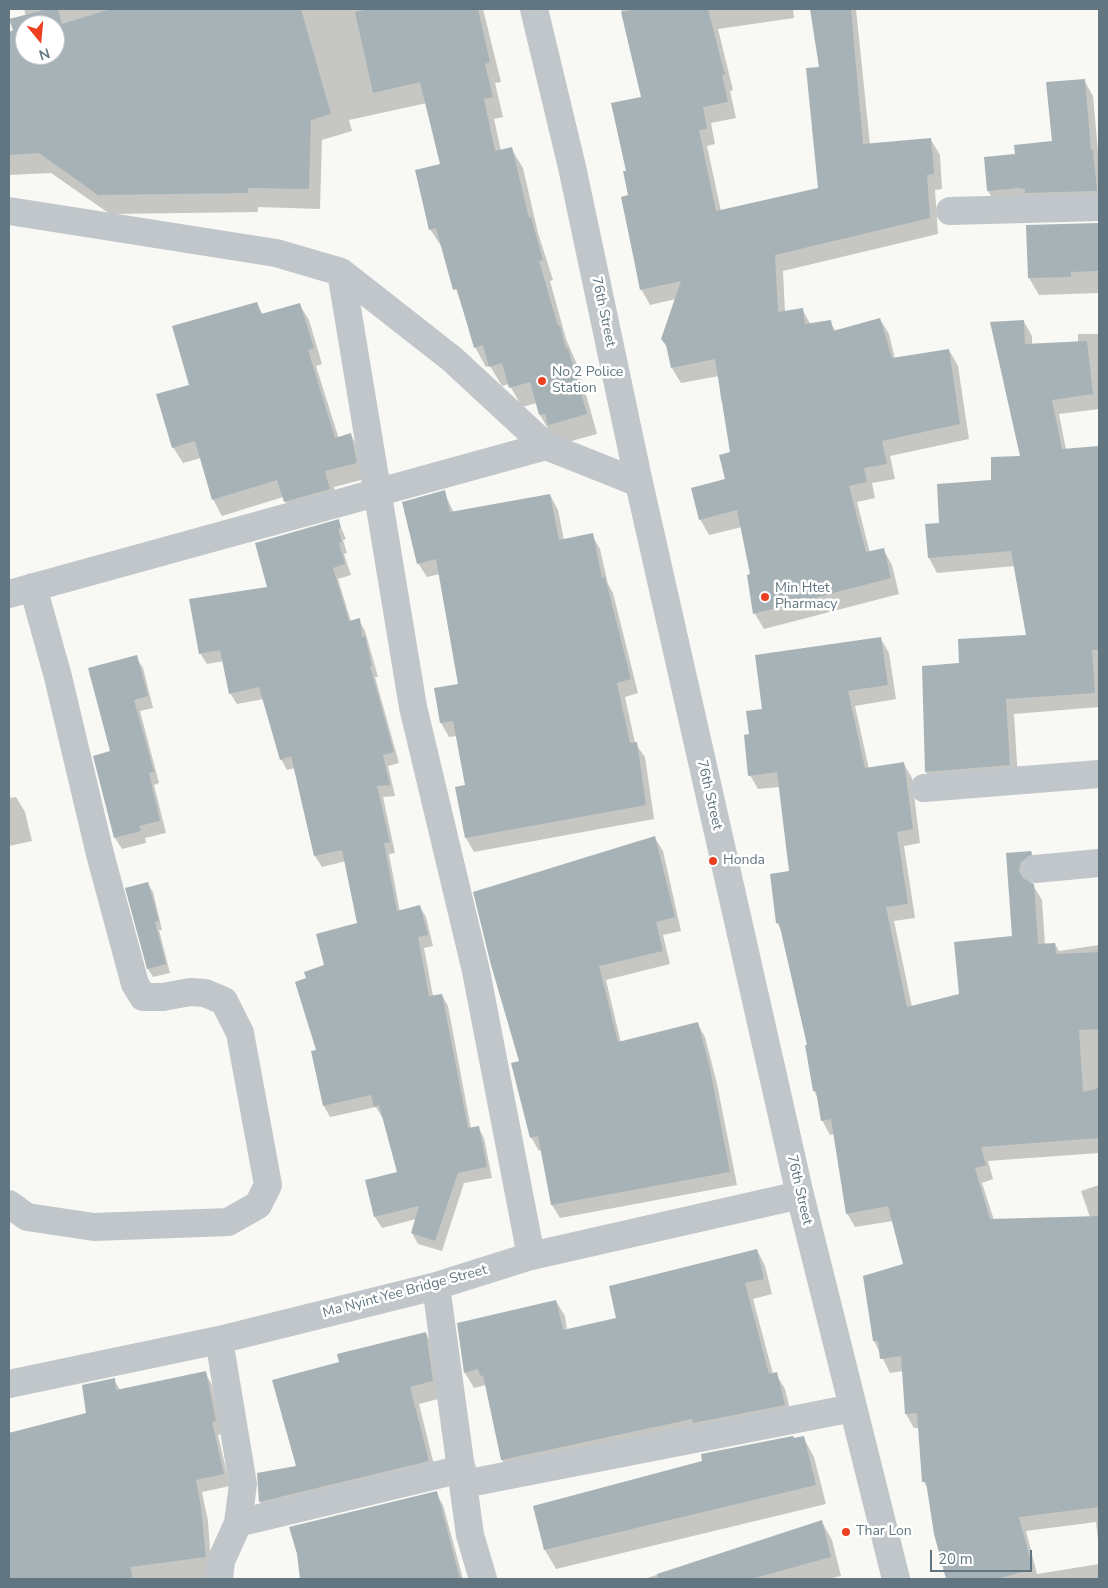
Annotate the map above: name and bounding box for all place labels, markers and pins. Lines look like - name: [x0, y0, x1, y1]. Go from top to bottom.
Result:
- place label: No 2 Police Station: [552, 365, 623, 398]
- marker: No 2 Police Station: [536, 375, 548, 387]
- place label: Min Htet Pharmacy: [775, 581, 837, 614]
- marker: Min Htet Pharmacy: [759, 591, 771, 603]
- place label: Honda: [723, 853, 765, 869]
- marker: Honda: [707, 855, 719, 867]
- place label: Thar Lon: [856, 1524, 912, 1540]
- marker: Thar Lon: [840, 1526, 852, 1538]

